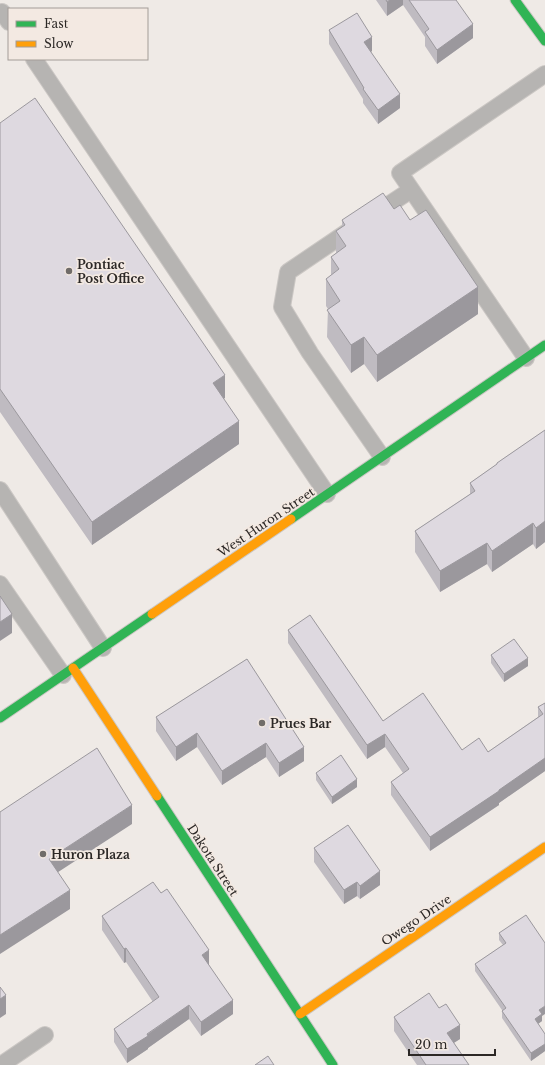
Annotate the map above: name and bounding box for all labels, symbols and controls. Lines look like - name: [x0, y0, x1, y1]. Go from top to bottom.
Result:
- legend: [8, 8, 148, 60]
- text: Fast: [44, 16, 69, 31]
- text: Slow: [44, 36, 74, 51]
- place label: Pontiac Post Office: [77, 257, 144, 286]
- marker: Pontiac Post Office: [64, 266, 74, 276]
- street label: West Huron Street: [214, 484, 318, 561]
- place label: Prues Bar: [270, 716, 331, 731]
- marker: Prues Bar: [257, 718, 267, 728]
- street label: Dakota Street: [184, 821, 242, 899]
- place label: Huron Plaza: [51, 847, 130, 862]
- marker: Huron Plaza: [38, 849, 48, 859]
- street label: Owego Drive: [378, 891, 454, 949]
- scale bar: [409, 1031, 495, 1057]
- text: 20 m: [415, 1037, 447, 1052]

